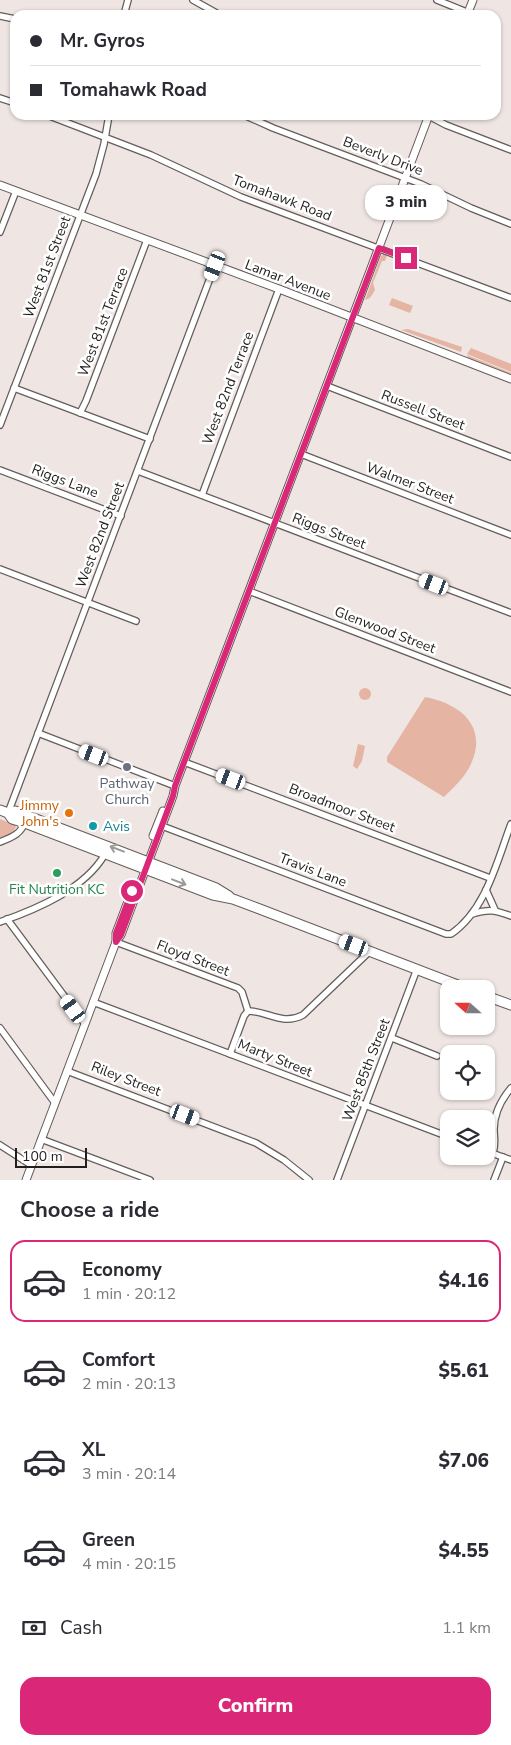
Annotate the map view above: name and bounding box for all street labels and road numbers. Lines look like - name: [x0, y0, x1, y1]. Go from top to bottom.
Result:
- street label: Beverly Drive: [340, 132, 426, 180]
- street label: Tomahawk Road: [230, 170, 334, 226]
- street label: West 81st Street: [19, 213, 75, 321]
- street label: Lamar Avenue: [242, 255, 334, 305]
- street label: West 81st Terrace: [73, 265, 133, 379]
- street label: West 82nd Terrace: [198, 329, 258, 447]
- street label: Russell Street: [378, 385, 468, 435]
- street label: Walmer Street: [363, 458, 457, 508]
- street label: Riggs Lane: [29, 460, 101, 502]
- street label: West 82nd Street: [71, 479, 129, 591]
- street label: Riggs Street: [289, 508, 369, 554]
- street label: Glenwood Street: [332, 602, 438, 658]
- street label: Broadmoor Street: [286, 779, 398, 837]
- street label: Travis Lane: [277, 848, 349, 892]
- street label: Floyd Street: [154, 935, 232, 981]
- street label: West 85th Street: [338, 1016, 394, 1124]
- street label: Marty Street: [235, 1034, 315, 1082]
- street label: Riley Street: [88, 1057, 164, 1101]

